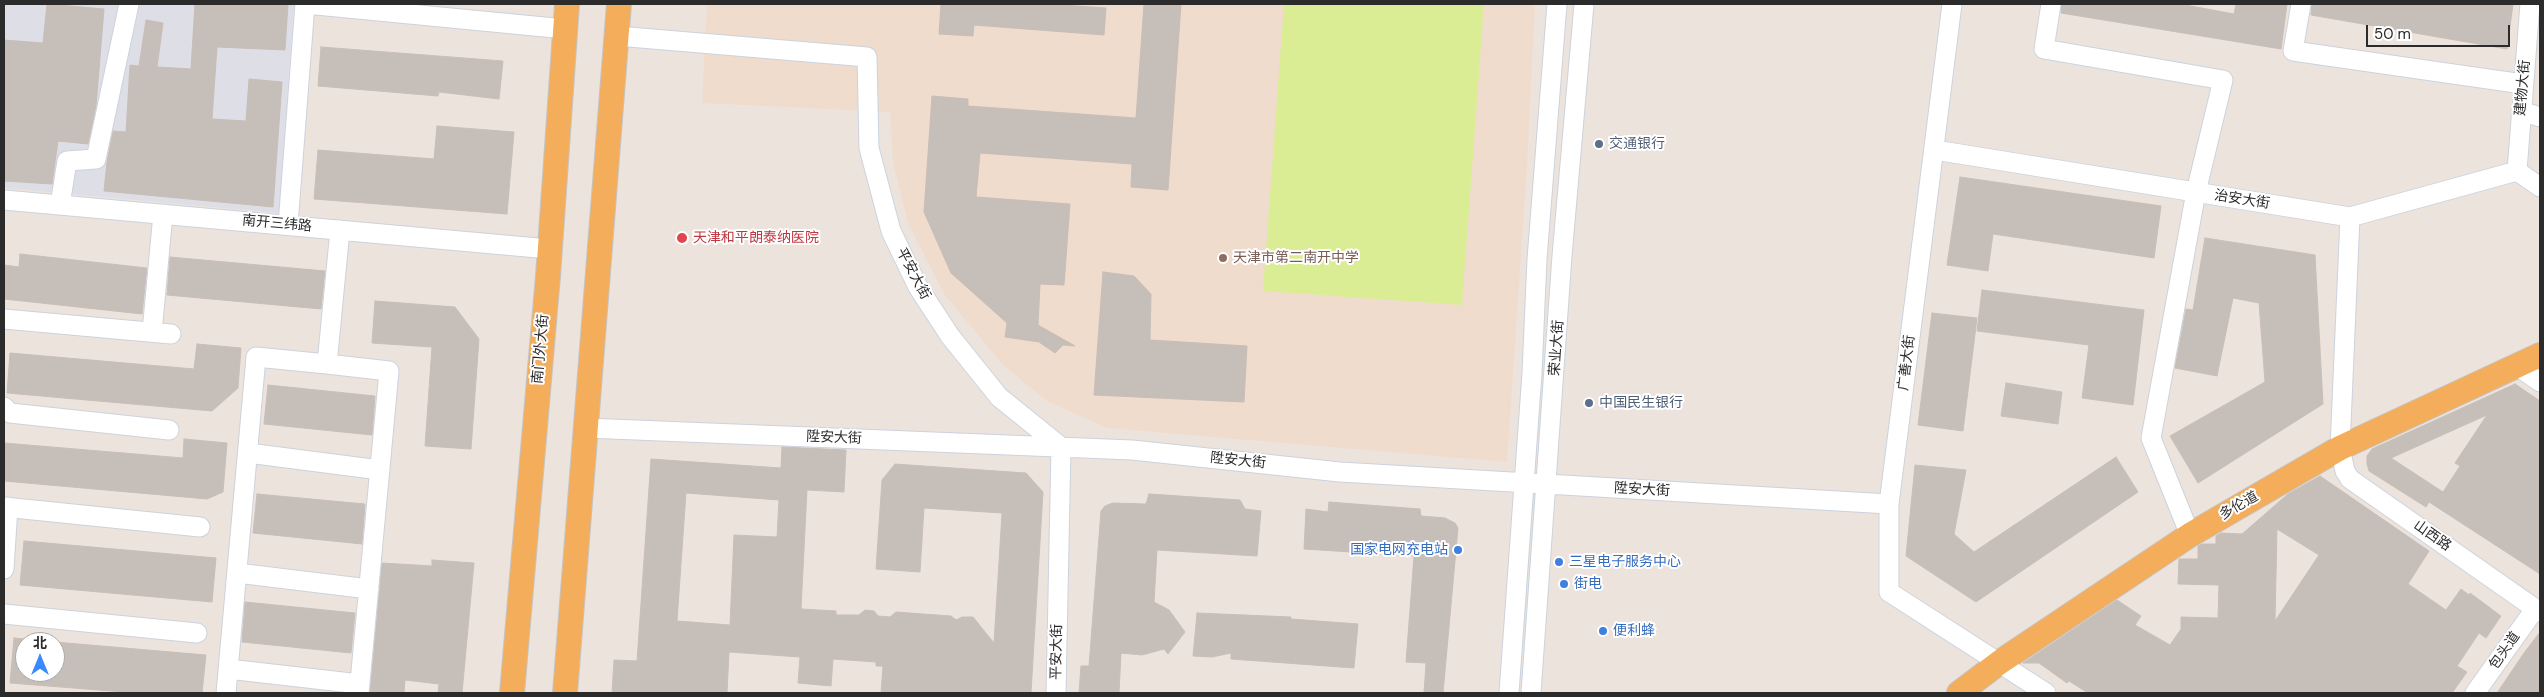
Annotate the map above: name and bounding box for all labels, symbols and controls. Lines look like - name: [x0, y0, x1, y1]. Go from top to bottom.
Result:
- scale bar: [2369, 15, 2513, 47]
- text: 50 m: [2374, 24, 2411, 44]
- street label: 建物大街: [2512, 59, 2534, 117]
- place label: 交通银行: [1609, 136, 1665, 152]
- marker: 交通银行: [1593, 138, 1605, 150]
- street label: 治安大街: [2213, 187, 2271, 213]
- street label: 南开三纬路: [241, 213, 313, 235]
- place label: 天津和平朗泰纳医院: [693, 230, 819, 246]
- marker: 天津和平朗泰纳医院: [675, 231, 689, 245]
- street label: 平安大街: [892, 245, 934, 303]
- place label: 天津市第二南开中学: [1233, 250, 1359, 266]
- marker: 天津市第二南开中学: [1217, 252, 1229, 264]
- street label: 南门外大街: [530, 313, 552, 385]
- street label: 荣业大街: [1547, 319, 1567, 377]
- street label: 广善大街: [1895, 334, 1919, 392]
- place label: 中国民生银行: [1599, 395, 1683, 411]
- marker: 中国民生银行: [1583, 397, 1595, 409]
- street label: 陞安大街: [806, 429, 862, 447]
- street label: 陞安大街: [1209, 450, 1267, 472]
- street label: 陞安大街: [1614, 480, 1670, 500]
- street label: 多伦道: [2217, 488, 2261, 524]
- street label: 山西路: [2410, 517, 2454, 555]
- place label: 国家电网充电站: [1350, 542, 1448, 558]
- marker: 国家电网充电站: [1452, 544, 1464, 556]
- place label: 三星电子服务中心: [1569, 554, 1681, 570]
- marker: 三星电子服务中心: [1553, 556, 1565, 568]
- place label: 街电: [1574, 576, 1602, 592]
- marker: 街电: [1558, 578, 1570, 590]
- place label: 便利蜂: [1613, 623, 1655, 639]
- street label: 平安大街: [1048, 624, 1066, 680]
- marker: 便利蜂: [1597, 625, 1609, 637]
- street label: 包头道: [2486, 629, 2524, 673]
- north arrow: [15, 632, 65, 682]
- text: 北: [33, 634, 47, 652]

